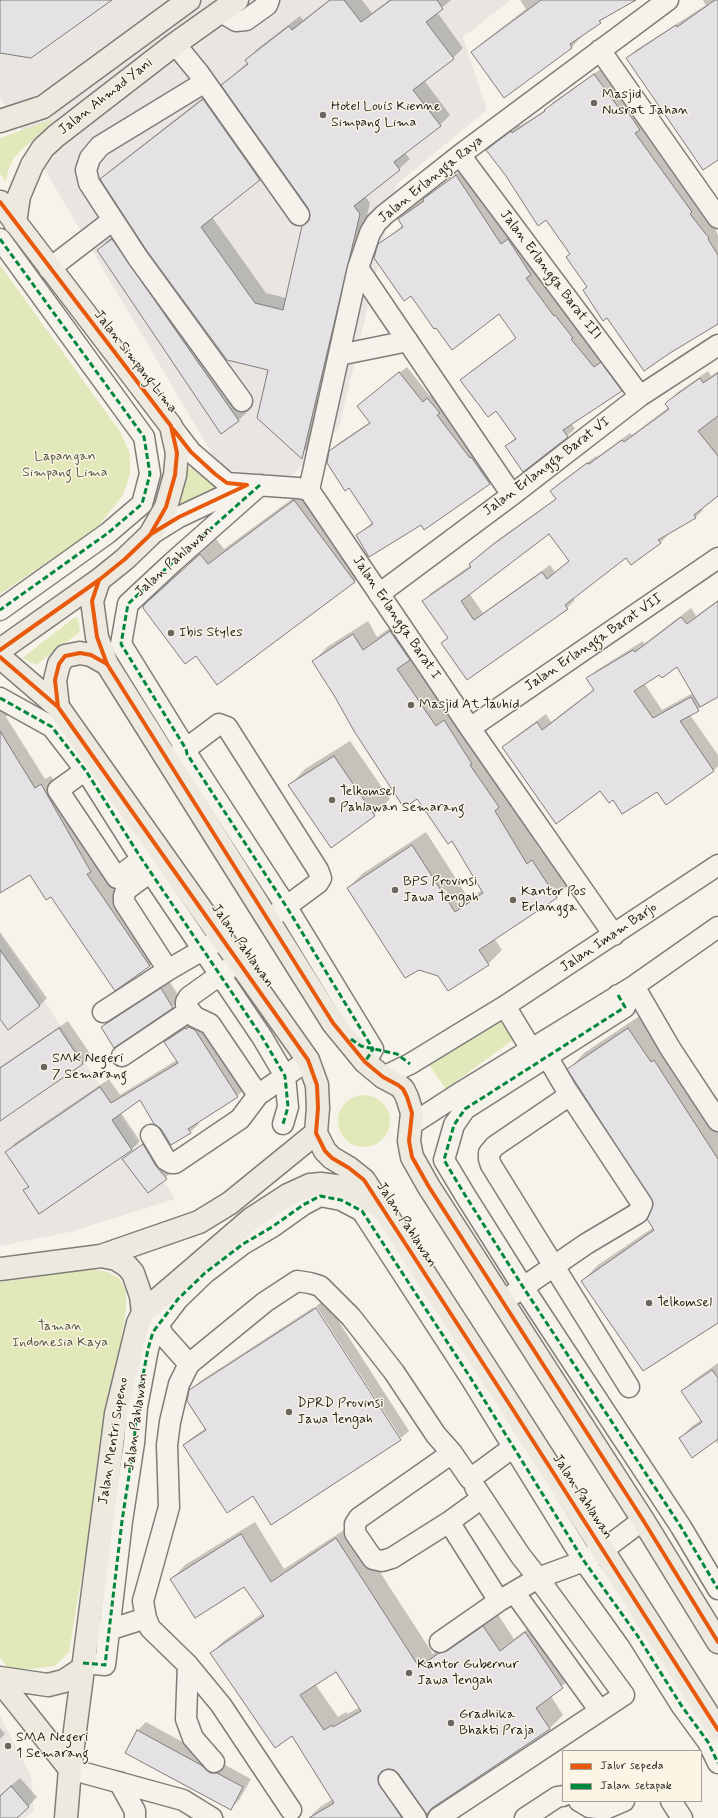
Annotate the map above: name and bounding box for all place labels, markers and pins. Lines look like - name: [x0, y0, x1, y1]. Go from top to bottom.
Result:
- place label: Masjid Nusrat Jahan: [602, 87, 689, 120]
- marker: Masjid Nusrat Jahan: [589, 98, 599, 108]
- place label: Hotel Louis Kienne Simpang Lima: [331, 99, 441, 132]
- marker: Hotel Louis Kienne Simpang Lima: [318, 110, 328, 120]
- place label: Ibis Styles: [179, 625, 243, 641]
- marker: Ibis Styles: [166, 628, 176, 638]
- place label: Masjid At Tauhid: [419, 697, 520, 713]
- marker: Masjid At Tauhid: [406, 700, 416, 710]
- place label: Telkomsel Pahlawan Semarang: [340, 784, 465, 816]
- marker: Telkomsel Pahlawan Semarang: [327, 795, 337, 805]
- place label: BPS Provinsi Jawa Tengah: [403, 874, 479, 906]
- place label: Kantor Pos Erlangga: [521, 884, 586, 916]
- marker: BPS Provinsi Jawa Tengah: [390, 885, 400, 895]
- marker: Kantor Pos Erlangga: [508, 895, 518, 905]
- place label: SMK Negeri 7 Semarang: [52, 1051, 127, 1084]
- marker: SMK Negeri 7 Semarang: [39, 1062, 49, 1072]
- place label: Telkomsel: [657, 1295, 712, 1311]
- marker: Telkomsel: [644, 1298, 654, 1308]
- place label: DPRD Provinsi Jawa Tengah: [297, 1396, 384, 1428]
- marker: DPRD Provinsi Jawa Tengah: [284, 1407, 294, 1417]
- place label: Kantor Gubernur Jawa Tengah: [417, 1657, 519, 1690]
- marker: Kantor Gubernur Jawa Tengah: [404, 1668, 414, 1678]
- place label: Gradhika Bhakti Praja: [459, 1707, 534, 1740]
- marker: Gradhika Bhakti Praja: [446, 1718, 456, 1728]
- place label: SMA Negeri 1 Semarang: [16, 1730, 89, 1762]
- marker: SMA Negeri 1 Semarang: [3, 1741, 13, 1751]

